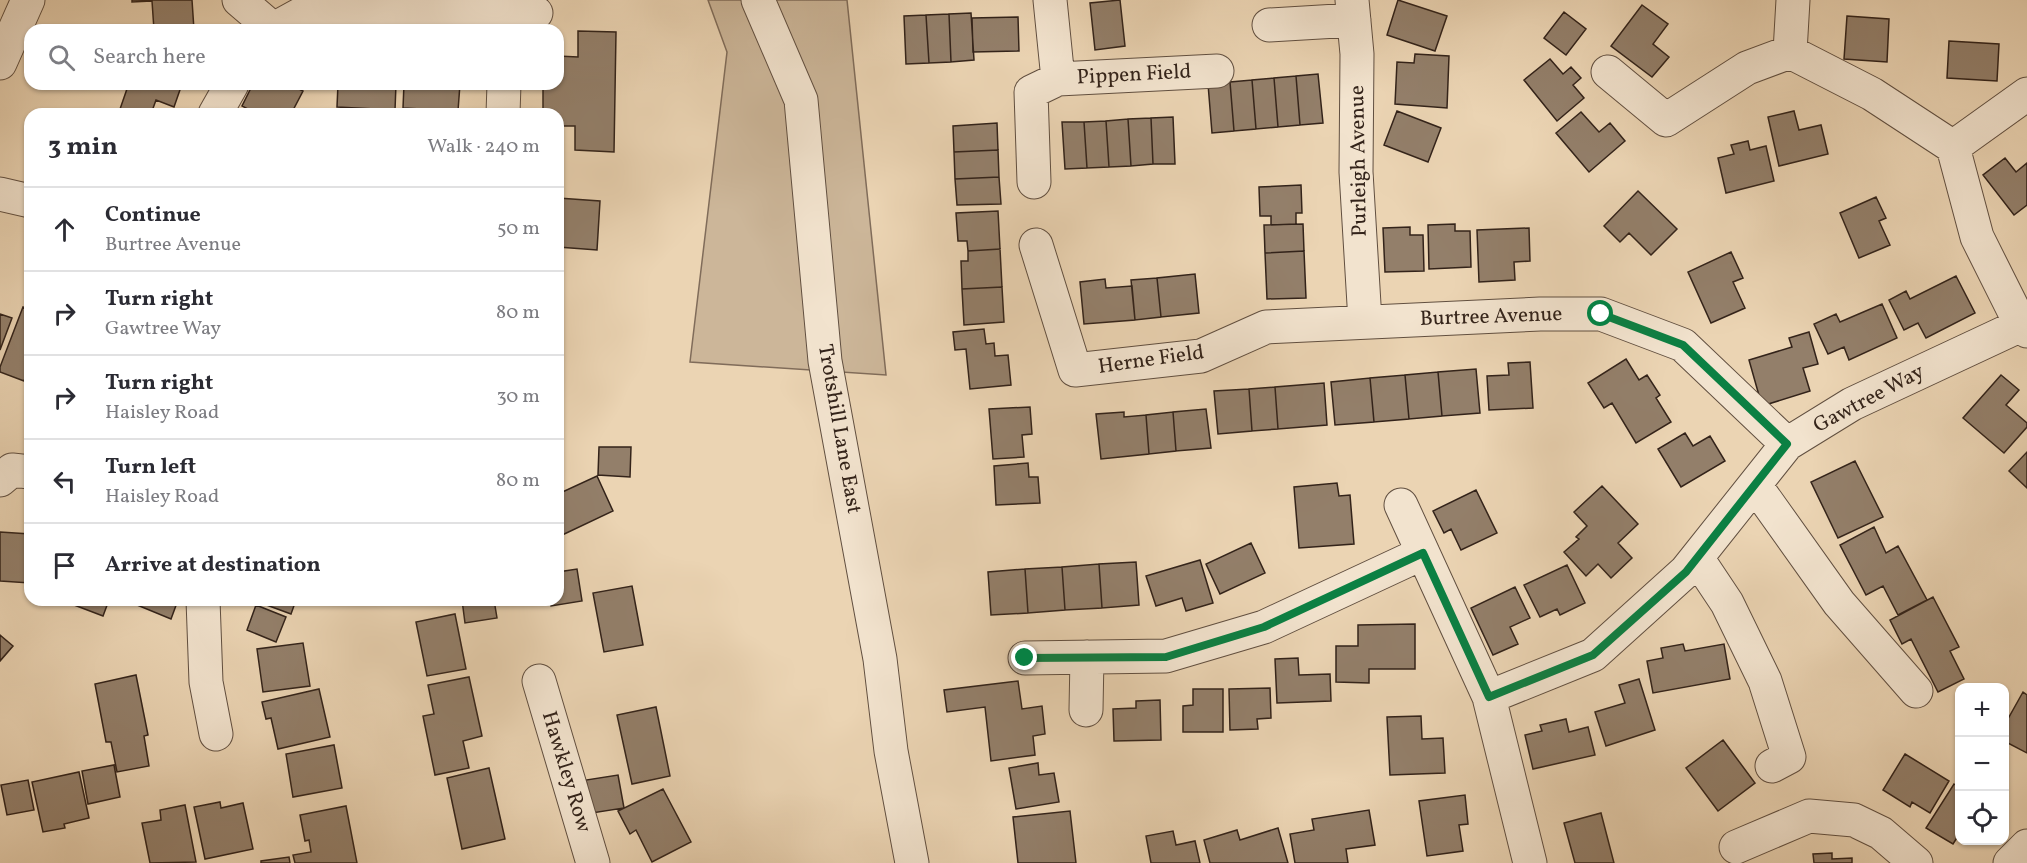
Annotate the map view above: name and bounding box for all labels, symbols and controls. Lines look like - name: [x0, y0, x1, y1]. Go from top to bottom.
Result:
- search box: [24, 24, 564, 90]
- icon: search: [45, 41, 78, 74]
- text: Search here: [93, 42, 206, 73]
- street label: Pippen Field: [1076, 58, 1192, 92]
- street label: Purleigh Avenue: [1343, 85, 1375, 237]
- text: 3 min: [48, 129, 118, 165]
- text: Walk · 240 m: [427, 133, 540, 161]
- text: Continue: [105, 200, 201, 231]
- icon: ahead: [48, 213, 81, 246]
- text: 50 m: [497, 215, 540, 243]
- text: Burtree Avenue: [105, 231, 241, 259]
- text: Turn right: [105, 284, 213, 315]
- icon: right: [48, 297, 81, 330]
- text: 80 m: [496, 299, 540, 327]
- street label: Burtree Avenue: [1419, 300, 1563, 334]
- route start: [1587, 300, 1613, 326]
- text: Gawtree Way: [105, 315, 221, 343]
- street label: Herne Field: [1096, 338, 1206, 382]
- street label: Trotshill Lane East: [810, 342, 868, 516]
- street label: Gawtree Way: [1808, 357, 1930, 440]
- text: Turn right: [105, 368, 213, 399]
- icon: right: [48, 381, 81, 414]
- text: 30 m: [496, 383, 540, 411]
- text: Haisley Road: [105, 399, 219, 427]
- text: Turn left: [105, 452, 196, 483]
- icon: left: [48, 465, 81, 498]
- text: 80 m: [496, 467, 540, 495]
- text: Haisley Road: [105, 483, 219, 511]
- icon: arrive: [48, 549, 81, 582]
- text: Arrive at destination: [105, 550, 321, 581]
- route end: [1011, 644, 1037, 670]
- map controls: [1955, 683, 2009, 845]
- button: +: [1955, 683, 2009, 737]
- street label: Hawkley Row: [534, 708, 598, 836]
- button: −: [1955, 737, 2009, 791]
- button: locate: [1955, 791, 2009, 845]

